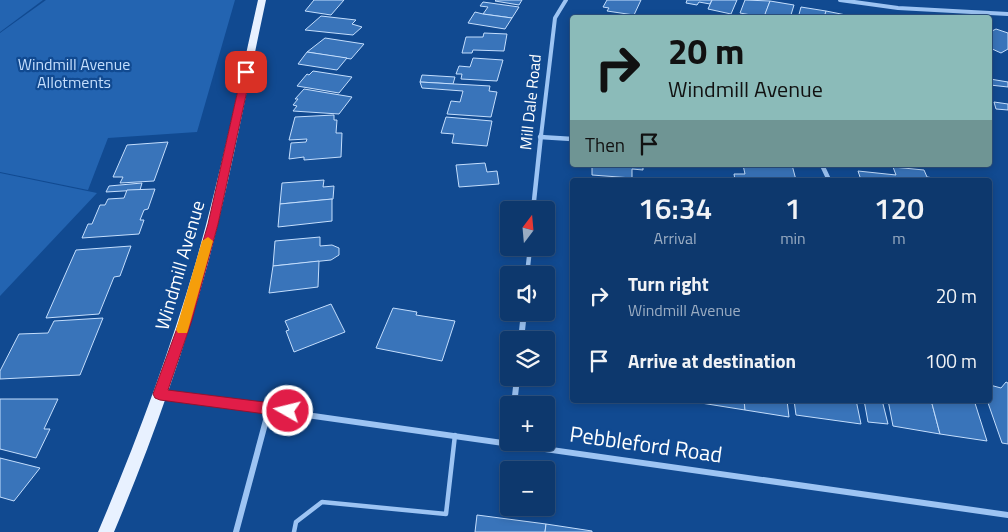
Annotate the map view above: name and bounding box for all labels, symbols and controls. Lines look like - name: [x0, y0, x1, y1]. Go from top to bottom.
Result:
- text: 20 m: [668, 24, 744, 78]
- icon: right: [585, 35, 650, 100]
- pin: [225, 51, 267, 93]
- park label: Windmill Avenue Allotments: [18, 52, 130, 94]
- street label: Mill Dale Road: [513, 53, 547, 151]
- icon: arrive: [232, 58, 260, 86]
- text: Windmill Avenue: [668, 72, 823, 106]
- text: Then: [585, 130, 625, 159]
- icon: arrive: [635, 130, 663, 158]
- text: 16:34: [638, 185, 712, 231]
- text: 1: [785, 185, 801, 231]
- text: 120: [874, 185, 924, 231]
- street label: Windmill Avenue: [147, 197, 211, 333]
- north arrow: [500, 201, 555, 256]
- map controls: [500, 201, 555, 516]
- text: Arrival: [653, 226, 697, 250]
- text: min: [780, 226, 806, 250]
- text: m: [892, 226, 906, 250]
- button: sound: [500, 266, 555, 321]
- text: Turn right: [628, 269, 709, 298]
- text: 20 m: [936, 281, 977, 310]
- icon: right: [585, 282, 613, 310]
- text: Windmill Avenue: [628, 298, 741, 322]
- button: layers: [500, 331, 555, 386]
- text: Arrive at destination: [628, 346, 796, 375]
- text: 100 m: [925, 346, 977, 375]
- icon: arrive: [585, 347, 613, 375]
- position arrow: [261, 384, 313, 436]
- button: +: [500, 396, 555, 451]
- street label: Pebbleford Road: [568, 416, 724, 472]
- button: −: [500, 461, 555, 516]

